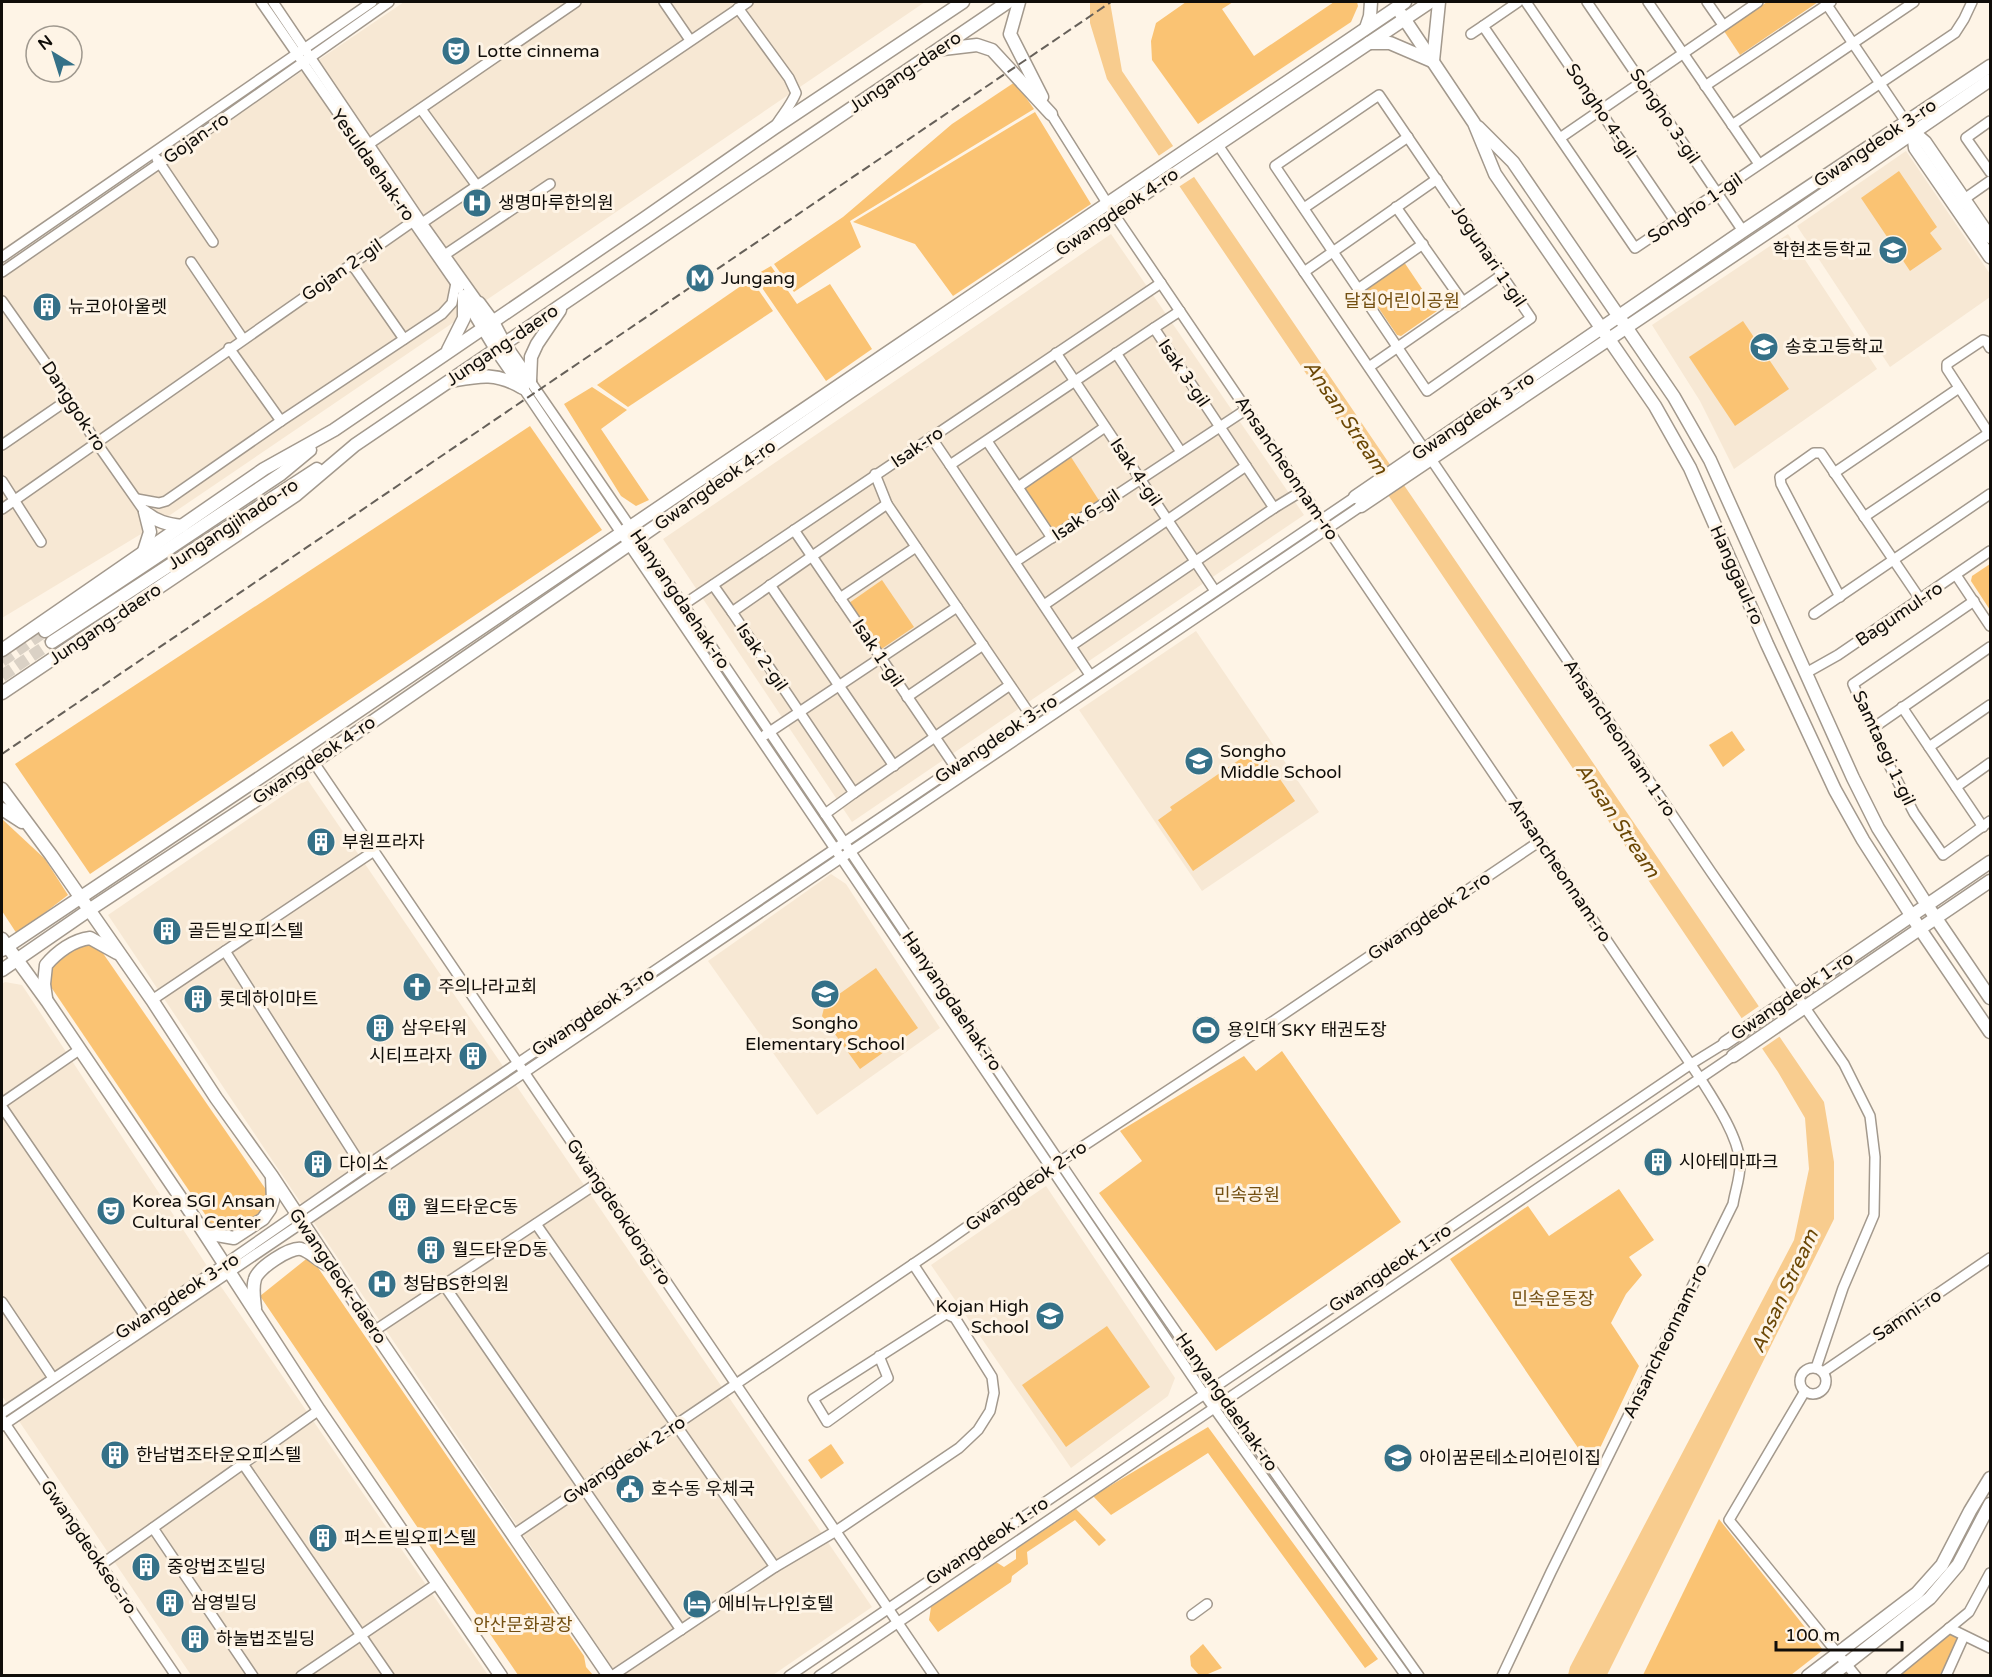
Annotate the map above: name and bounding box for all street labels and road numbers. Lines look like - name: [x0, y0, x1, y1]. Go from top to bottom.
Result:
- street label: Jungang-daero: [845, 26, 965, 118]
- street label: Songho 4-gil: [1561, 59, 1641, 163]
- street label: Songho 3-gil: [1625, 64, 1705, 168]
- street label: Gwangdeok 3-ro: [1809, 94, 1941, 192]
- street label: Yesuldaehak-ro: [326, 105, 420, 225]
- street label: Gojan-ro: [159, 107, 233, 169]
- street label: Gwangdeok 4-ro: [1051, 163, 1183, 261]
- street label: Songho 1-gil: [1643, 168, 1747, 248]
- street label: Jogunari 1-gil: [1447, 201, 1531, 311]
- street label: Gojan 2-gil: [297, 234, 387, 306]
- street label: Jungang-daero: [442, 299, 562, 391]
- street label: Isak 3-gil: [1153, 335, 1215, 411]
- street label: Danggok-ro: [37, 357, 111, 455]
- street label: Gwangdeok 3-ro: [1407, 367, 1539, 465]
- street label: Ansancheonnam-ro: [1231, 392, 1343, 544]
- street label: Isak-ro: [887, 422, 947, 472]
- street label: Isak 4-gil: [1105, 434, 1167, 510]
- street label: Gwangdeok 4-ro: [650, 435, 780, 535]
- street label: Jungangjihado-ro: [163, 474, 303, 574]
- street label: Isak 6-gil: [1048, 484, 1124, 546]
- street label: Hanggaul-ro: [1705, 522, 1769, 628]
- street label: Hanyangdaehak-ro: [625, 525, 735, 673]
- street label: Bagumul-ro: [1851, 577, 1947, 651]
- street label: Jungang-daero: [45, 578, 165, 670]
- street label: Isak 1-gil: [847, 615, 909, 691]
- street label: Isak 2-gil: [731, 619, 793, 695]
- street label: Ansancheonnam 1-ro: [1559, 655, 1681, 821]
- street label: Samtaegi 1-gil: [1848, 687, 1920, 809]
- street label: Gwangdeok 3-ro: [930, 690, 1062, 788]
- street label: Gwangdeok 4-ro: [248, 711, 380, 809]
- street label: Ansancheonnam-ro: [1504, 794, 1616, 946]
- street label: Gwangdeok 2-ro: [1363, 867, 1495, 965]
- street label: Hanyangdaehak-ro: [897, 927, 1007, 1075]
- street label: Gwangdeok 1-ro: [1726, 947, 1858, 1045]
- street label: Gwangdeok 3-ro: [527, 963, 659, 1061]
- street label: Gwangdeokdong-ro: [562, 1135, 676, 1289]
- street label: Gwangdeok 2-ro: [961, 1136, 1091, 1236]
- street label: Gwangdeok-daero: [284, 1204, 392, 1348]
- street label: Gwangdeok 1-ro: [1324, 1219, 1456, 1317]
- street label: Gwangdeok 3-ro: [111, 1248, 243, 1344]
- street label: Ansancheonnam-ro: [1618, 1260, 1712, 1422]
- street label: Samni-ro: [1868, 1284, 1946, 1346]
- street label: Hanyangdaehak-ro: [1171, 1329, 1283, 1476]
- street label: Gwangdeok 2-ro: [558, 1411, 690, 1509]
- street label: Gwangdeokseo-ro: [36, 1476, 142, 1618]
- street label: Gwangdeok 1-ro: [921, 1492, 1053, 1590]

